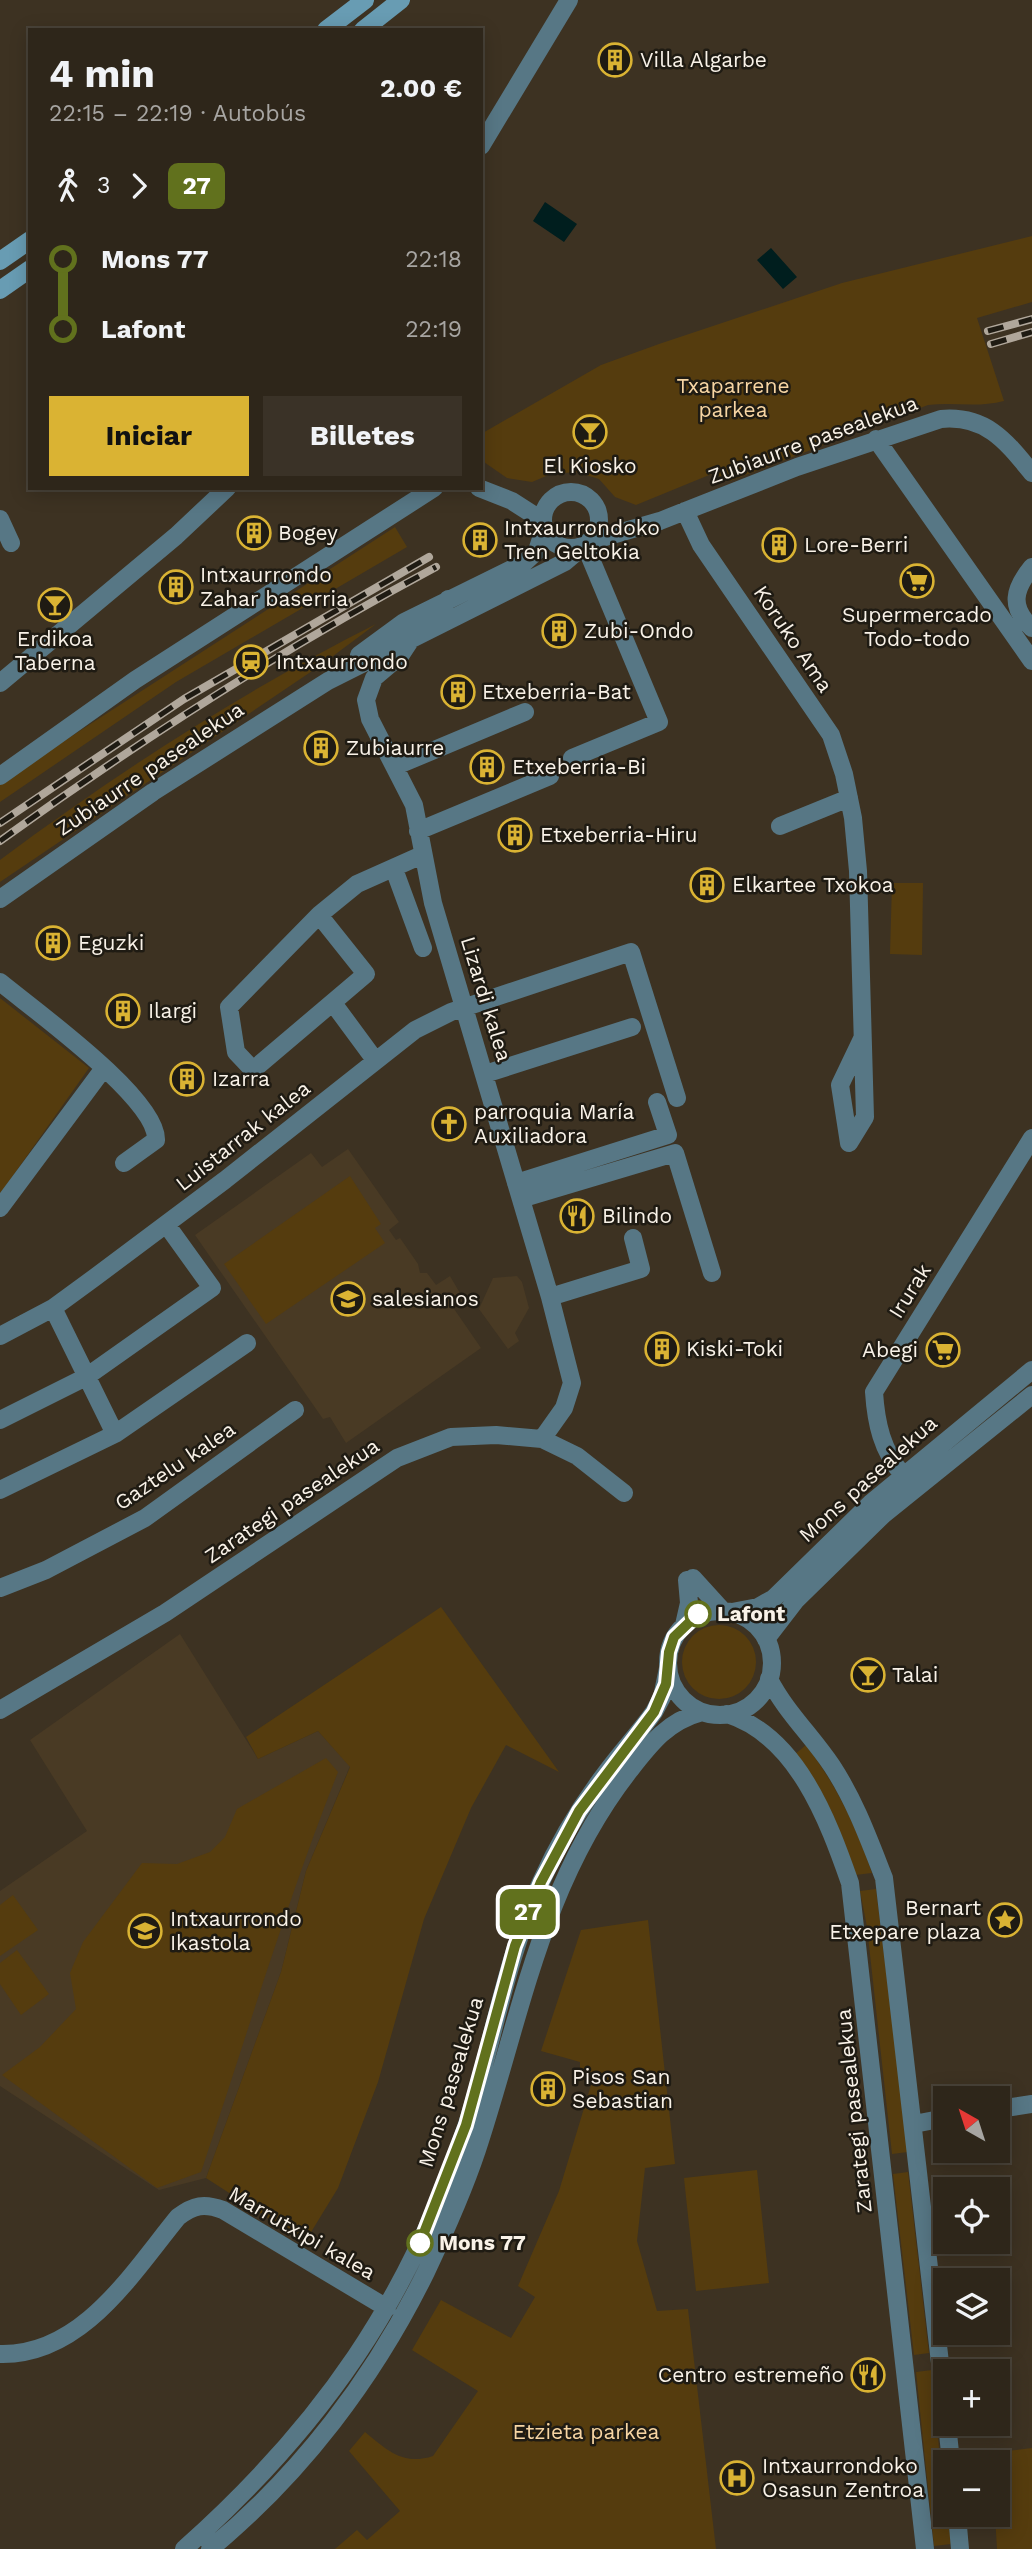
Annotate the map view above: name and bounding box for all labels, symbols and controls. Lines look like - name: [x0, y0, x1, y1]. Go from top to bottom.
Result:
- building icon: Villa Algarbe: [596, 41, 634, 79]
- place label: Villa Algarbe: [640, 47, 767, 72]
- text: 4 min: [49, 52, 155, 96]
- text: 2.00 €: [380, 73, 462, 103]
- text: 22:15 – 22:19 · Autobús: [49, 100, 306, 127]
- icon: walk: [49, 167, 87, 205]
- icon: forward: [120, 167, 158, 205]
- text: 3: [97, 172, 110, 199]
- text: 27: [182, 172, 211, 200]
- text: Mons 77: [101, 244, 208, 274]
- text: 22:18: [405, 246, 462, 273]
- text: Lafont: [101, 314, 185, 344]
- text: 22:19: [405, 316, 462, 343]
- park label: Txaparrene parkea: [676, 373, 790, 422]
- street label: Zubiaurre pasealekua: [705, 390, 921, 489]
- button: Iniciar: [49, 396, 249, 476]
- button: Billetes: [263, 396, 462, 476]
- bar icon: El Kiosko: [571, 413, 609, 451]
- place label: El Kiosko: [543, 453, 637, 478]
- building icon: Bogey: [235, 514, 273, 552]
- place label: Intxaurrondoko Tren Geltokia: [504, 515, 660, 564]
- place label: Bogey: [278, 520, 338, 545]
- building icon: Intxaurrondoko Tren Geltokia: [461, 521, 499, 559]
- building icon: Lore-Berri: [760, 526, 798, 564]
- place label: Lore-Berri: [804, 532, 908, 557]
- place label: Intxaurrondo Zahar baserria: [200, 562, 348, 611]
- supermarket icon: Supermercado Todo-todo: [898, 562, 936, 600]
- building icon: Intxaurrondo Zahar baserria: [157, 568, 195, 606]
- street label: Koruko Ama: [749, 581, 838, 697]
- bar icon: Erdikoa Taberna: [36, 586, 74, 624]
- place label: Supermercado Todo-todo: [842, 602, 992, 651]
- building icon: Zubi-Ondo: [540, 612, 578, 650]
- place label: Zubi-Ondo: [584, 618, 694, 643]
- place label: Erdikoa Taberna: [14, 626, 96, 675]
- station icon: Intxaurrondo: [232, 643, 270, 681]
- place label: Intxaurrondo: [276, 649, 408, 674]
- building icon: Etxeberria-Bat: [439, 673, 477, 711]
- place label: Etxeberria-Bat: [482, 679, 631, 704]
- street label: Zubiaurre pasealekua: [51, 696, 248, 841]
- building icon: Zubiaurre: [302, 729, 340, 767]
- place label: Zubiaurre: [346, 735, 444, 760]
- building icon: Etxeberria-Bi: [468, 748, 506, 786]
- place label: Etxeberria-Bi: [512, 754, 646, 779]
- building icon: Etxeberria-Hiru: [496, 816, 534, 854]
- place label: Etxeberria-Hiru: [540, 822, 697, 847]
- building icon: Elkartee Txokoa: [688, 866, 726, 904]
- place label: Elkartee Txokoa: [732, 872, 894, 897]
- building icon: Eguzki: [34, 924, 72, 962]
- place label: Eguzki: [78, 930, 144, 955]
- street label: Lizardi kalea: [456, 933, 517, 1064]
- building icon: Ilargi: [104, 992, 142, 1030]
- place label: Ilargi: [148, 998, 197, 1023]
- building icon: Izarra: [168, 1060, 206, 1098]
- place label: Izarra: [212, 1066, 270, 1091]
- street label: Luistarrak kalea: [170, 1075, 315, 1196]
- place label: parroquia María Auxiliadora: [474, 1099, 635, 1148]
- church icon: parroquia María Auxiliadora: [430, 1105, 468, 1143]
- restaurant icon: Bilindo: [558, 1197, 596, 1235]
- place label: Bilindo: [602, 1203, 672, 1228]
- street label: Irurak: [883, 1259, 936, 1323]
- school or university icon: salesianos: [329, 1280, 367, 1318]
- place label: salesianos: [372, 1286, 479, 1311]
- building icon: Kiski-Toki: [643, 1330, 681, 1368]
- supermarket icon: Abegi: [924, 1331, 962, 1369]
- place label: Kiski-Toki: [686, 1336, 783, 1361]
- place label: Abegi: [862, 1337, 918, 1362]
- street label: Mons pasealekua: [794, 1410, 942, 1547]
- street label: Gaztelu kalea: [110, 1416, 240, 1515]
- street label: Zarategi pasealekua: [200, 1433, 384, 1568]
- marker: Lafont: [685, 1601, 711, 1627]
- place label: Lafont: [717, 1601, 785, 1626]
- bar icon: Talai: [849, 1656, 887, 1694]
- place label: Talai: [892, 1662, 938, 1687]
- line badge: 27: [496, 1889, 560, 1935]
- place label: Bernart Etxepare plaza: [829, 1895, 981, 1944]
- text: 27: [514, 1898, 542, 1926]
- place icon: Bernart Etxepare plaza: [986, 1901, 1024, 1939]
- place label: Intxaurrondo Ikastola: [170, 1906, 302, 1955]
- school or university icon: Intxaurrondo Ikastola: [126, 1912, 164, 1950]
- street label: Mons pasealekua: [413, 1993, 488, 2170]
- street label: Zarategi pasealekua: [830, 2008, 877, 2214]
- place label: Pisos San Sebastian: [572, 2064, 673, 2113]
- building icon: Pisos San Sebastian: [529, 2070, 567, 2108]
- north arrow: [933, 2086, 1010, 2163]
- map controls: [933, 2086, 1010, 2527]
- button: locate: [933, 2177, 1010, 2254]
- street label: Marrutxipi kalea: [224, 2180, 380, 2285]
- marker: Mons 77: [407, 2230, 433, 2256]
- place label: Mons 77: [439, 2230, 526, 2255]
- button: layers: [933, 2268, 1010, 2345]
- restaurant icon: Centro estremeño: [849, 2356, 887, 2394]
- button: +: [933, 2359, 1010, 2436]
- place label: Centro estremeño: [658, 2362, 844, 2387]
- park label: Etzieta parkea: [513, 2419, 660, 2444]
- button: −: [933, 2450, 1010, 2527]
- place label: Intxaurrondoko Osasun Zentroa: [762, 2453, 924, 2502]
- hospital icon: Intxaurrondoko Osasun Zentroa: [718, 2459, 756, 2497]

